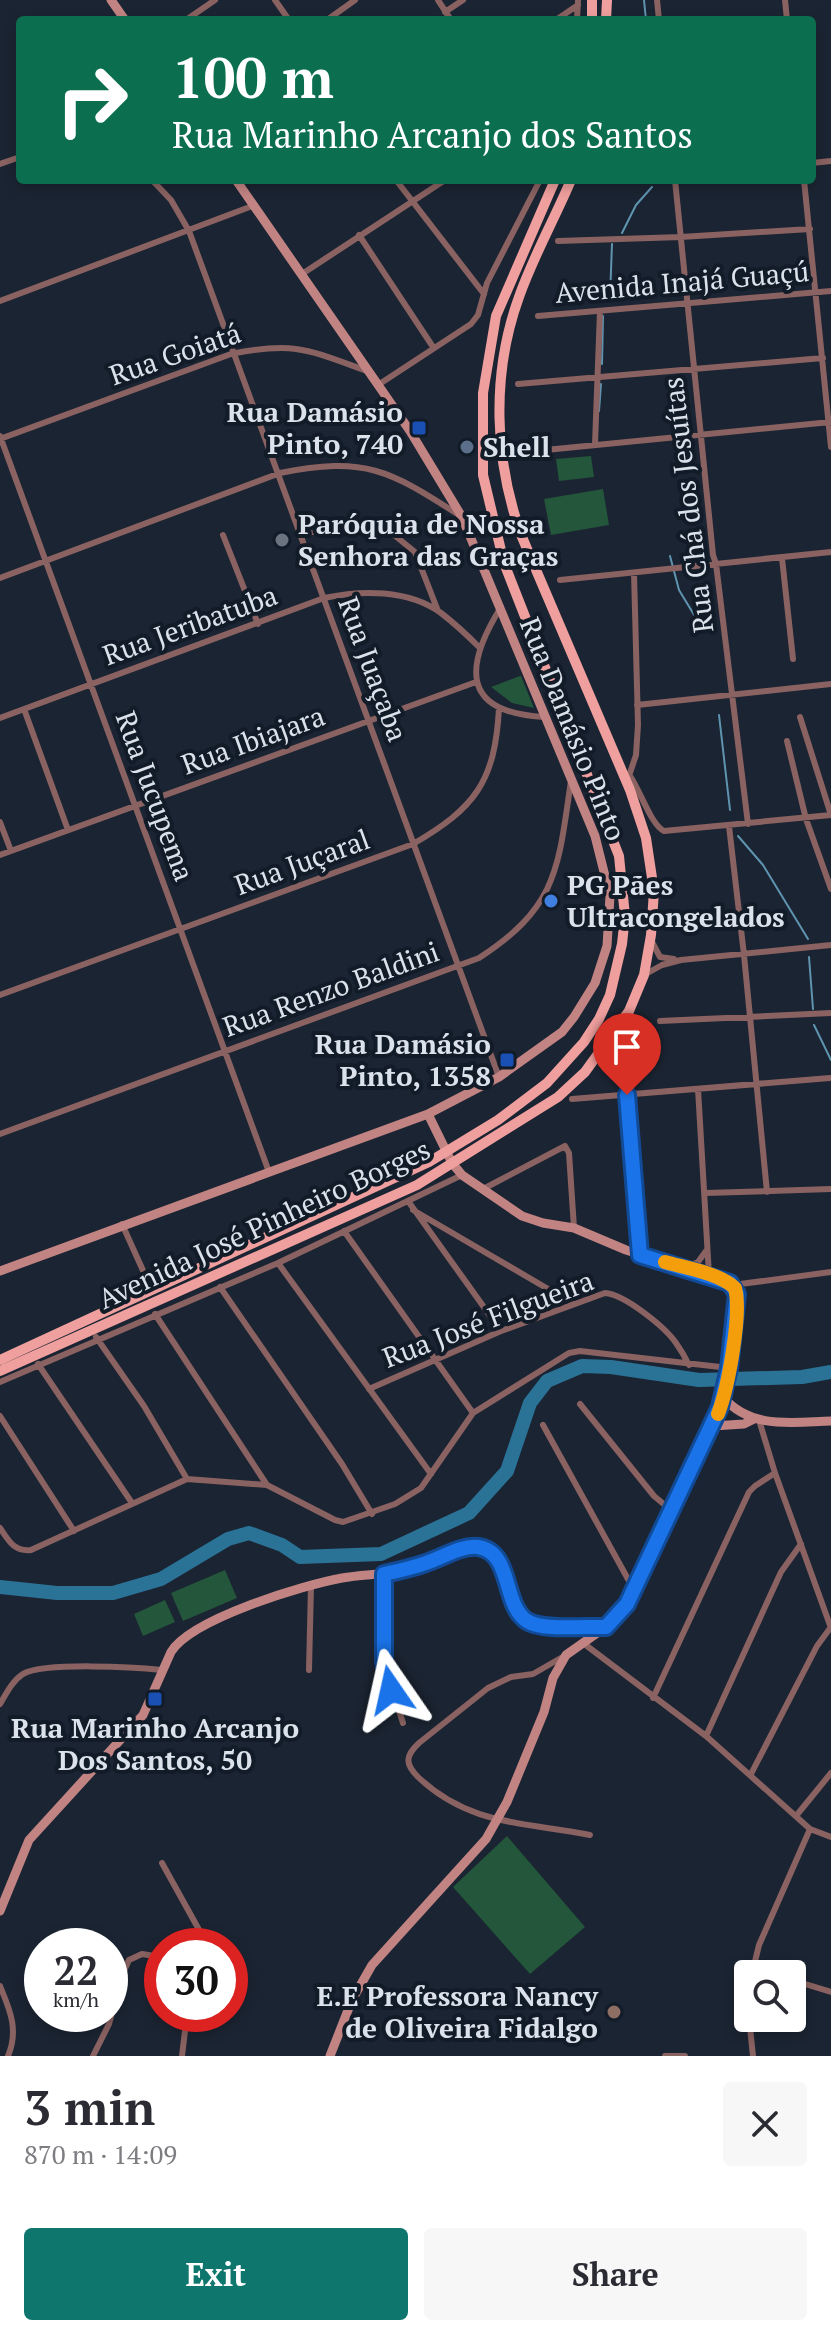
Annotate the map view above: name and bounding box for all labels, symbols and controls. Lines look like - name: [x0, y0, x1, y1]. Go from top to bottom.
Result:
- text: 100 m: [172, 40, 334, 114]
- icon: right: [40, 48, 144, 152]
- text: Rua Marinho Arcanjo dos Santos: [172, 111, 693, 158]
- street label: Avenida Inajá Guaçú: [553, 252, 810, 311]
- street label: Rua Goiatá: [104, 314, 245, 393]
- street label: Rua Chá dos Jesuítas: [653, 375, 722, 635]
- place label: Rua Damásio Pinto, 740: [227, 393, 403, 462]
- marker: Rua Damásio Pinto, 740: [410, 419, 428, 437]
- place label: Shell: [483, 428, 550, 465]
- marker: Shell: [458, 438, 476, 456]
- place label: Paróquia de Nossa Senhora das Graças: [298, 505, 558, 574]
- marker: Paróquia de Nossa Senhora das Graças: [273, 531, 291, 549]
- street label: Rua Jeribatuba: [98, 576, 282, 673]
- street label: Rua Juaçaba: [330, 591, 417, 746]
- street label: Rua Damásio Pinto: [512, 612, 635, 846]
- street label: Rua Ibiajara: [176, 697, 329, 783]
- street label: Rua Jucupema: [108, 706, 203, 886]
- street label: Rua Juçaral: [229, 820, 374, 903]
- place label: PG Pães Ultracongelados: [567, 866, 785, 935]
- marker: PG Pães Ultracongelados: [542, 892, 560, 910]
- street label: Rua Renzo Baldini: [218, 932, 444, 1045]
- pin: [593, 1013, 661, 1095]
- place label: Rua Damásio Pinto, 1358: [315, 1025, 491, 1094]
- icon: arrive: [605, 1025, 649, 1069]
- marker: Rua Damásio Pinto, 1358: [498, 1051, 516, 1069]
- street label: Avenida José Pinheiro Borges: [92, 1130, 436, 1317]
- street label: Rua José Filgueira: [377, 1261, 599, 1376]
- position arrow: [349, 1648, 433, 1732]
- marker: Rua Marinho Arcanjo Dos Santos, 50: [146, 1690, 164, 1708]
- place label: Rua Marinho Arcanjo Dos Santos, 50: [11, 1709, 299, 1778]
- speed limit sign: 30: [144, 1928, 248, 2032]
- text: 22: [53, 1943, 99, 1996]
- map controls: [734, 1960, 806, 2032]
- button: search: [734, 1960, 806, 2032]
- place label: E.E Professora Nancy de Oliveira Fidalgo: [316, 1977, 599, 2046]
- text: km/h: [53, 1986, 99, 2013]
- marker: E.E Professora Nancy de Oliveira Fidalgo: [605, 2003, 623, 2021]
- text: 3 min: [24, 2075, 155, 2139]
- button: close: [723, 2082, 807, 2166]
- text: 870 m · 14:09: [24, 2137, 177, 2171]
- button: Exit: [24, 2228, 408, 2320]
- button: Share: [424, 2228, 807, 2320]

